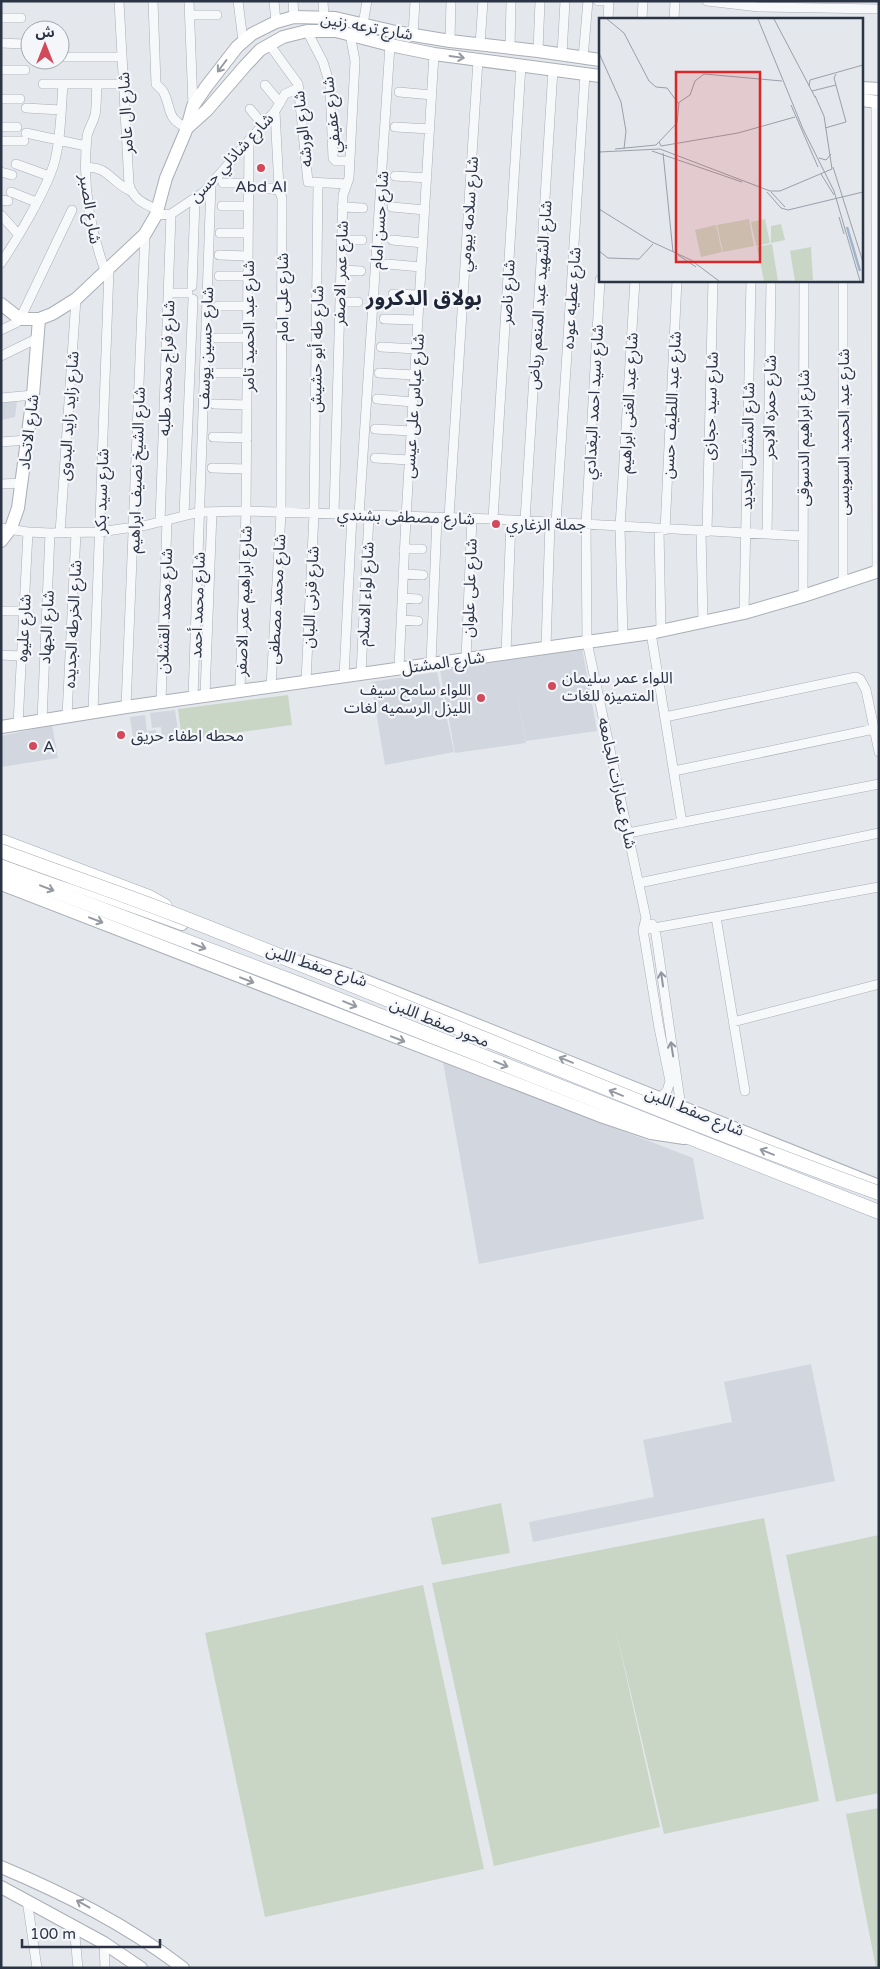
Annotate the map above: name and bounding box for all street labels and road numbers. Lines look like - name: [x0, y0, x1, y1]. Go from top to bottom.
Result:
- street label: شارع ترعه زنين: [319, 9, 415, 47]
- street label: شارع ال عامر: [114, 71, 140, 155]
- street label: شارع عفيفي: [318, 75, 348, 154]
- street label: شارع الورشه: [289, 90, 319, 168]
- street label: شارع شاذلي حسن: [185, 109, 280, 208]
- street label: شارع سلامه بيومي: [455, 156, 485, 273]
- street label: شارع حسن امام: [367, 170, 395, 270]
- street label: شارع الصبر: [73, 172, 105, 246]
- street label: شارع الشهيد عبد المنعم رياض: [523, 200, 559, 391]
- street label: شارع عمر الاصفر: [329, 220, 355, 327]
- street label: شارع عطيه عوده: [558, 246, 588, 350]
- street label: شارع على امام: [273, 253, 295, 341]
- street label: شارع ناصر: [496, 259, 522, 326]
- street label: شارع عبد الحميد تامر: [239, 260, 261, 393]
- street label: شارع طه أبو حشيش: [306, 285, 330, 413]
- street label: شارع حسين يوسف: [194, 286, 220, 410]
- street label: شارع فراج محمد طلبه: [155, 300, 181, 436]
- street label: شارع سيد احمد البغدادي: [580, 324, 610, 480]
- street label: شارع عبد اللطيف حسن: [658, 331, 688, 480]
- street label: شارع عبد الغنى ابراهيم: [615, 332, 645, 474]
- street label: شارع عباس على عيسى: [399, 333, 431, 479]
- street label: شارع عبد الحميد السويسى: [834, 349, 856, 515]
- street label: شارع زايد زايد البدوى: [54, 350, 86, 482]
- street label: شارع سيد حجازى: [699, 351, 725, 461]
- street label: شارع حمزه الابحر: [759, 355, 783, 460]
- street label: شارع ابراهيم الدسوقى: [794, 369, 816, 507]
- street label: شارع المشتل الجديد: [737, 382, 761, 510]
- street label: شارع الشيخ نصيف ابراهيم: [124, 386, 152, 554]
- street label: شارع الاتحاد: [14, 393, 46, 471]
- street label: شارع سيد بكر: [90, 448, 115, 535]
- street label: شارع مصطفى بشندي: [336, 505, 475, 531]
- street label: شارع ابراهيم عمر الاصفر: [231, 525, 259, 678]
- street label: شارع محمد مصطفى: [264, 533, 292, 665]
- street label: شارع على علوان: [458, 538, 484, 638]
- street label: شارع لواء الاسلام: [353, 541, 381, 647]
- street label: شارع قرنى اللبان: [298, 545, 326, 649]
- street label: شارع محمد القشلان: [153, 548, 179, 674]
- street label: شارع محمد أحمد: [186, 551, 212, 659]
- street label: شارع الخرطه الجديده: [60, 559, 88, 689]
- street label: شارع الجهاد: [35, 590, 61, 665]
- street label: شارع عليوه: [12, 593, 38, 663]
- street label: شارع المشتل: [400, 647, 486, 681]
- street label: شارع عمارات الجامعه: [591, 716, 641, 851]
- street label: شارع صفط اللبن: [263, 940, 370, 994]
- street label: محور صفط اللبن: [387, 994, 492, 1052]
- street label: شارع صفط اللبن: [641, 1083, 747, 1143]

